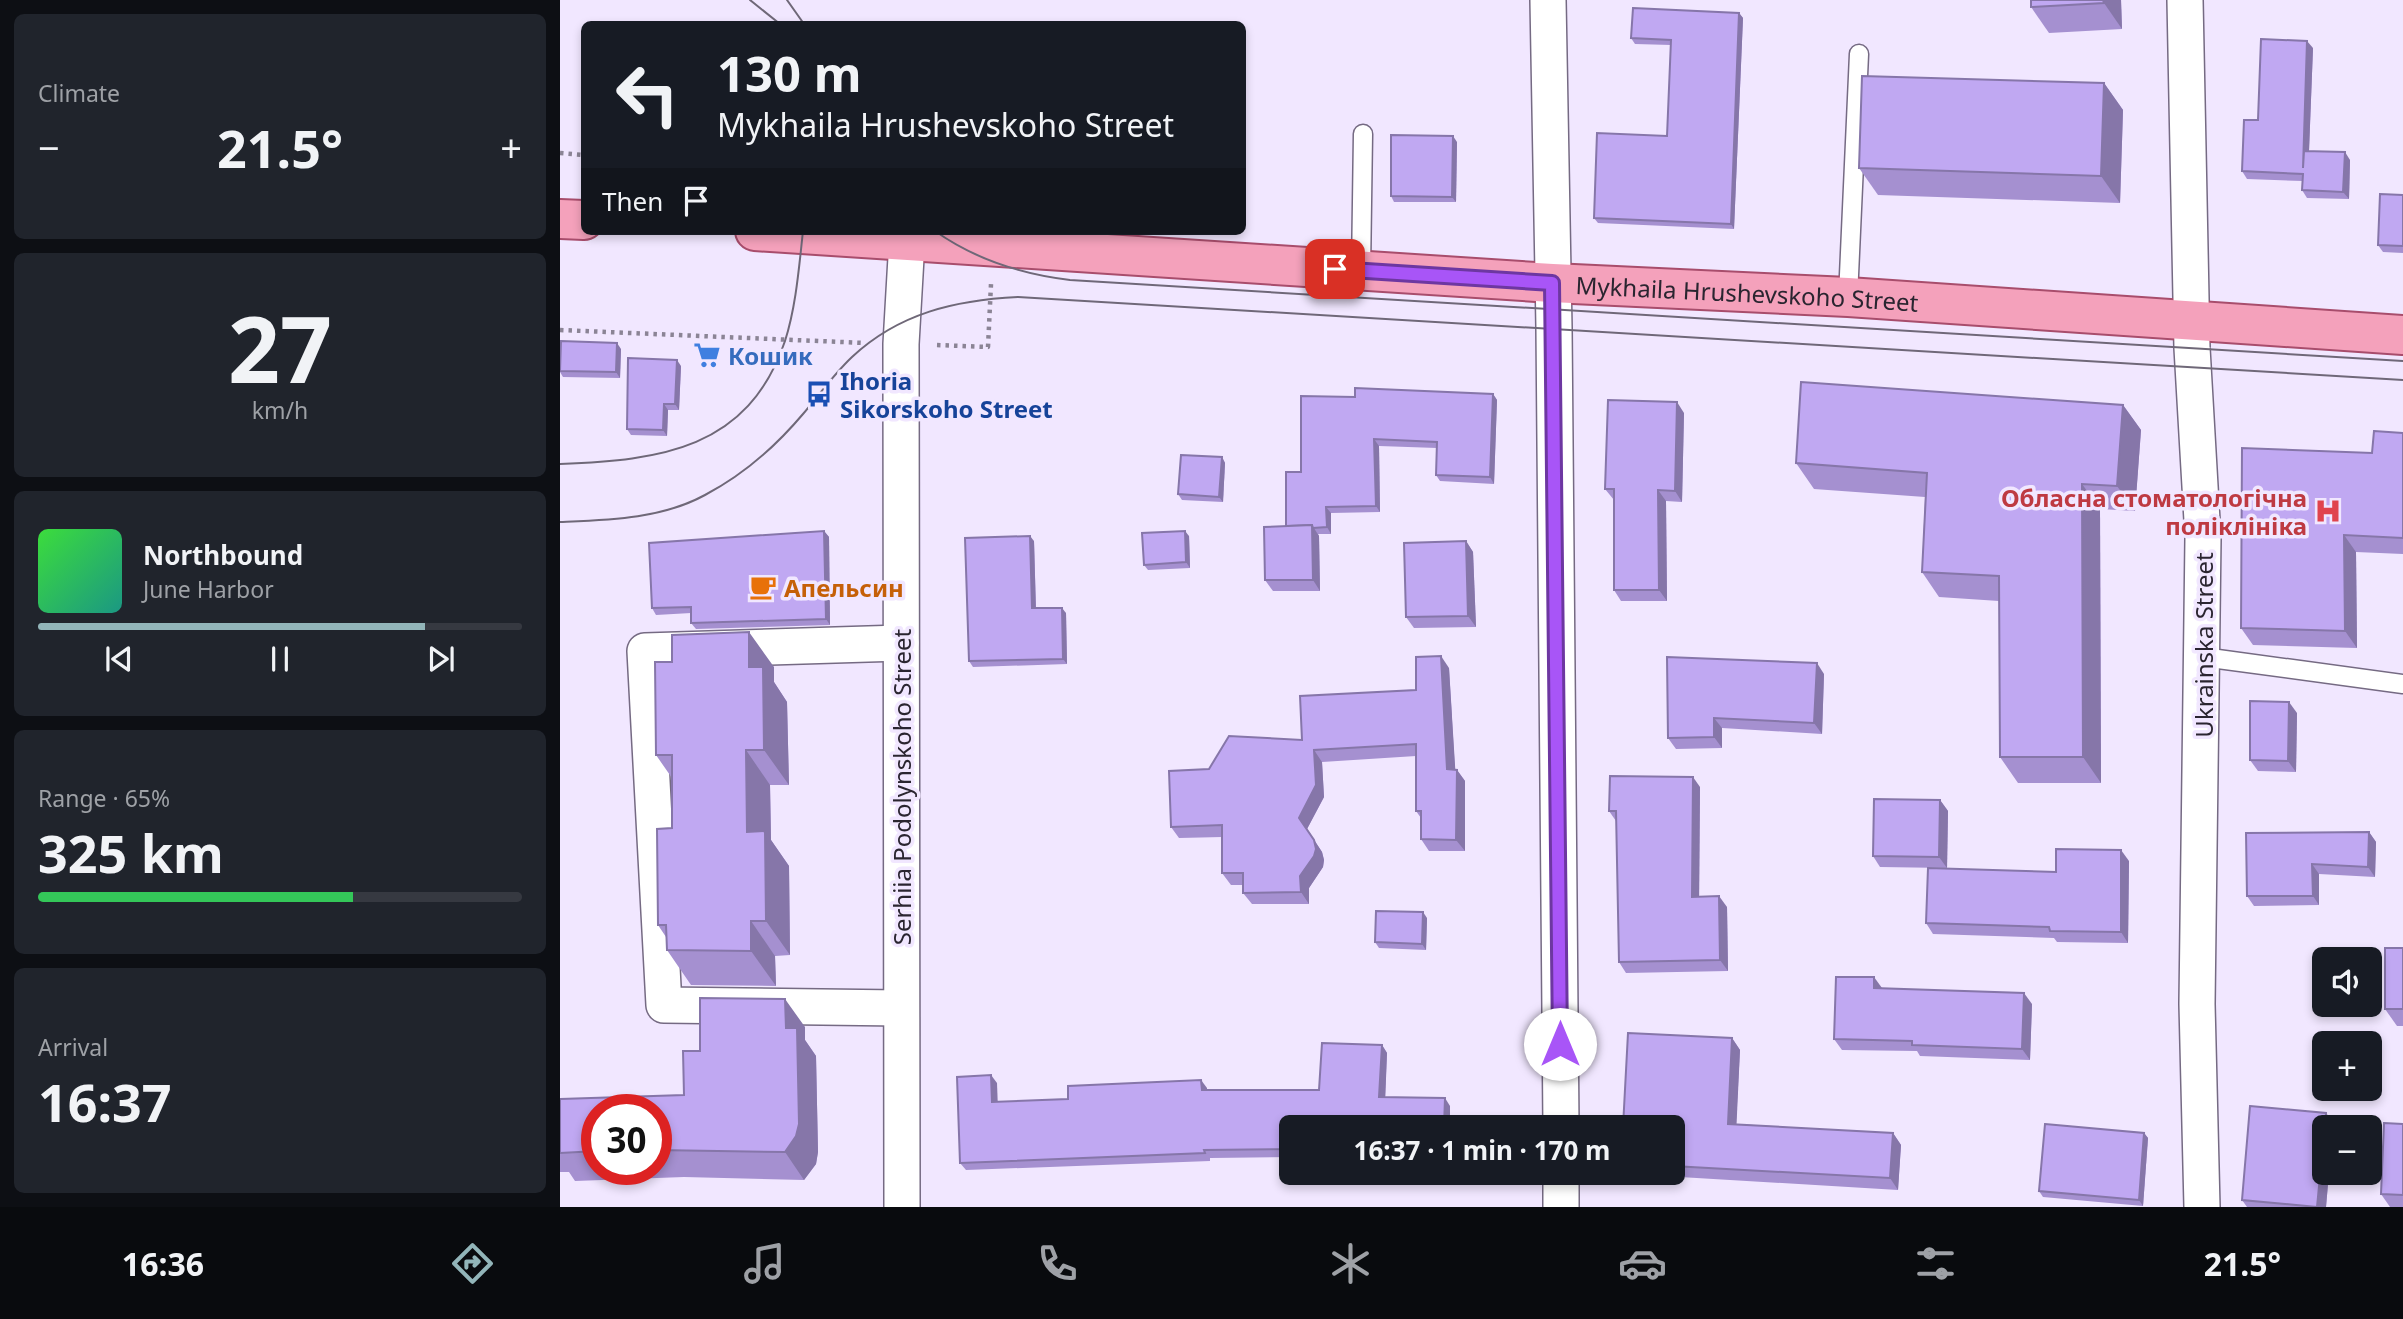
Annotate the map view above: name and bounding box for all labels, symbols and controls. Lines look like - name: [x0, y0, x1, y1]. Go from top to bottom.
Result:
- text: 130 m: [717, 40, 862, 106]
- icon: left: [602, 49, 693, 140]
- text: Climate: [38, 77, 120, 109]
- text: Mykhaila Hrushevskoho Street: [717, 103, 1174, 146]
- text: 21.5°: [217, 112, 343, 183]
- text: −: [38, 121, 60, 173]
- text: +: [500, 121, 522, 173]
- icon: arrive: [677, 182, 715, 220]
- text: Then: [602, 183, 663, 219]
- pin: [1305, 239, 1365, 299]
- icon: arrive: [1316, 250, 1354, 288]
- street label: Mykhaila Hrushevskoho Street: [1575, 268, 1920, 318]
- text: 27: [228, 286, 332, 410]
- place label: Кошик: [728, 339, 813, 372]
- supermarket icon: Кошик: [692, 340, 722, 370]
- place label: Ihoria Sikorskoho Street: [840, 364, 1053, 425]
- bus stop icon: Ihoria Sikorskoho Street: [804, 379, 834, 409]
- text: km/h: [252, 394, 308, 426]
- place label: Обласна стоматологічна поліклініка: [2001, 481, 2307, 542]
- hospital icon: Обласна стоматологічна поліклініка: [2313, 496, 2343, 526]
- text: Northbound: [143, 537, 303, 573]
- street label: Ukrainska Street: [2187, 552, 2220, 738]
- place label: Апельсин: [784, 571, 904, 604]
- cafe icon: Апельсин: [748, 572, 778, 602]
- text: June Harbor: [143, 573, 274, 605]
- street label: Serhiia Podolynskoho Street: [885, 628, 918, 945]
- icon: previous: [100, 640, 138, 678]
- icon: pause: [261, 640, 299, 678]
- icon: next: [422, 640, 460, 678]
- text: Range · 65%: [38, 782, 170, 814]
- text: 325 km: [38, 817, 224, 888]
- map controls: [2312, 947, 2382, 1185]
- button: sound: [2312, 947, 2382, 1017]
- position arrow: [1523, 1007, 1597, 1081]
- text: Arrival: [38, 1031, 108, 1063]
- button: +: [2312, 1031, 2382, 1101]
- text: 16:37: [38, 1066, 172, 1137]
- speed limit sign: 30: [581, 1094, 672, 1185]
- button: −: [2312, 1115, 2382, 1185]
- text: 16:37 · 1 min · 170 m: [1354, 1132, 1610, 1168]
- icon: directions: [448, 1239, 497, 1288]
- icon: music: [740, 1239, 789, 1288]
- icon: phone: [1033, 1239, 1082, 1288]
- icon: climate: [1326, 1239, 1375, 1288]
- icon: car: [1618, 1239, 1667, 1288]
- icon: filters: [1911, 1239, 1960, 1288]
- text: 16:36: [122, 1242, 204, 1285]
- text: 21.5°: [2204, 1242, 2281, 1285]

